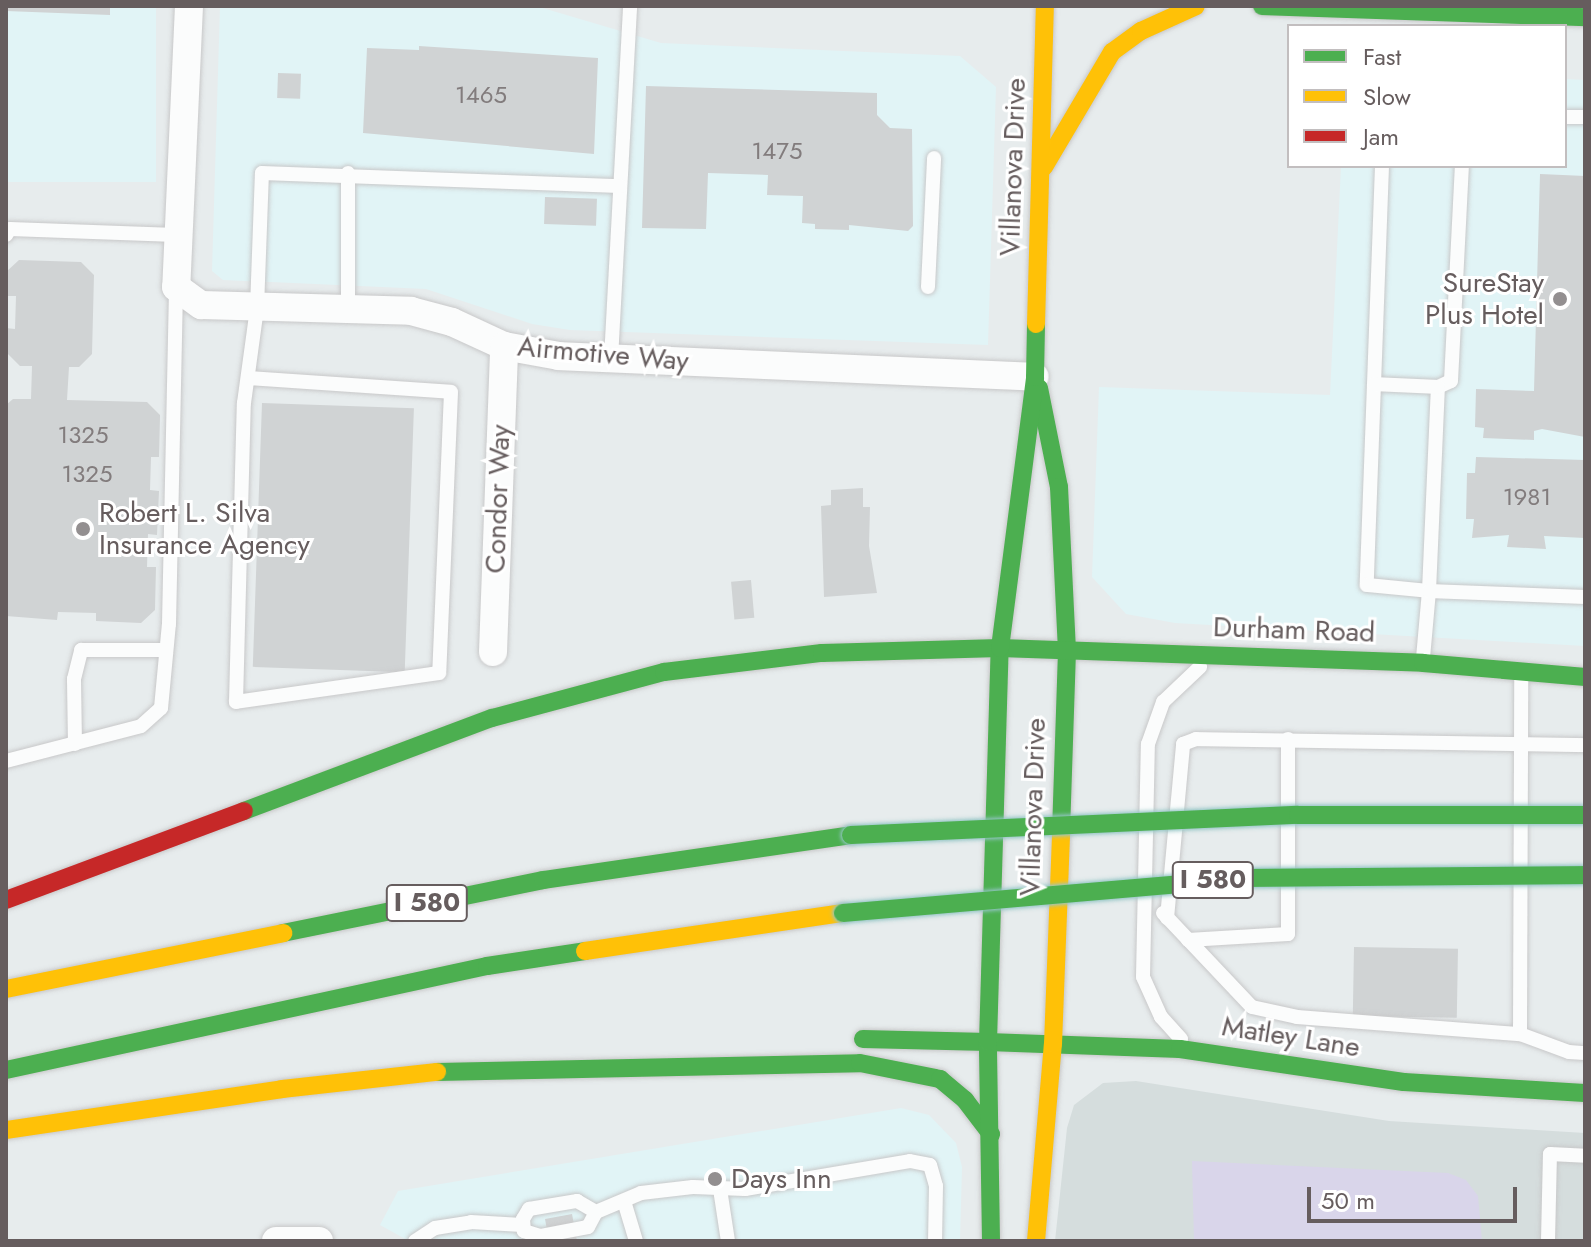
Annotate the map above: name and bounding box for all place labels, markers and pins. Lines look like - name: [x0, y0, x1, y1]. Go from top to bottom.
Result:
- place label: SureStay Plus Hotel: [1425, 266, 1544, 332]
- marker: SureStay Plus Hotel: [1551, 290, 1569, 308]
- place label: Robert L. Silva Insurance Agency: [99, 496, 310, 562]
- marker: Robert L. Silva Insurance Agency: [74, 520, 92, 538]
- place label: Days Inn: [731, 1162, 832, 1196]
- marker: Days Inn: [706, 1170, 724, 1188]

